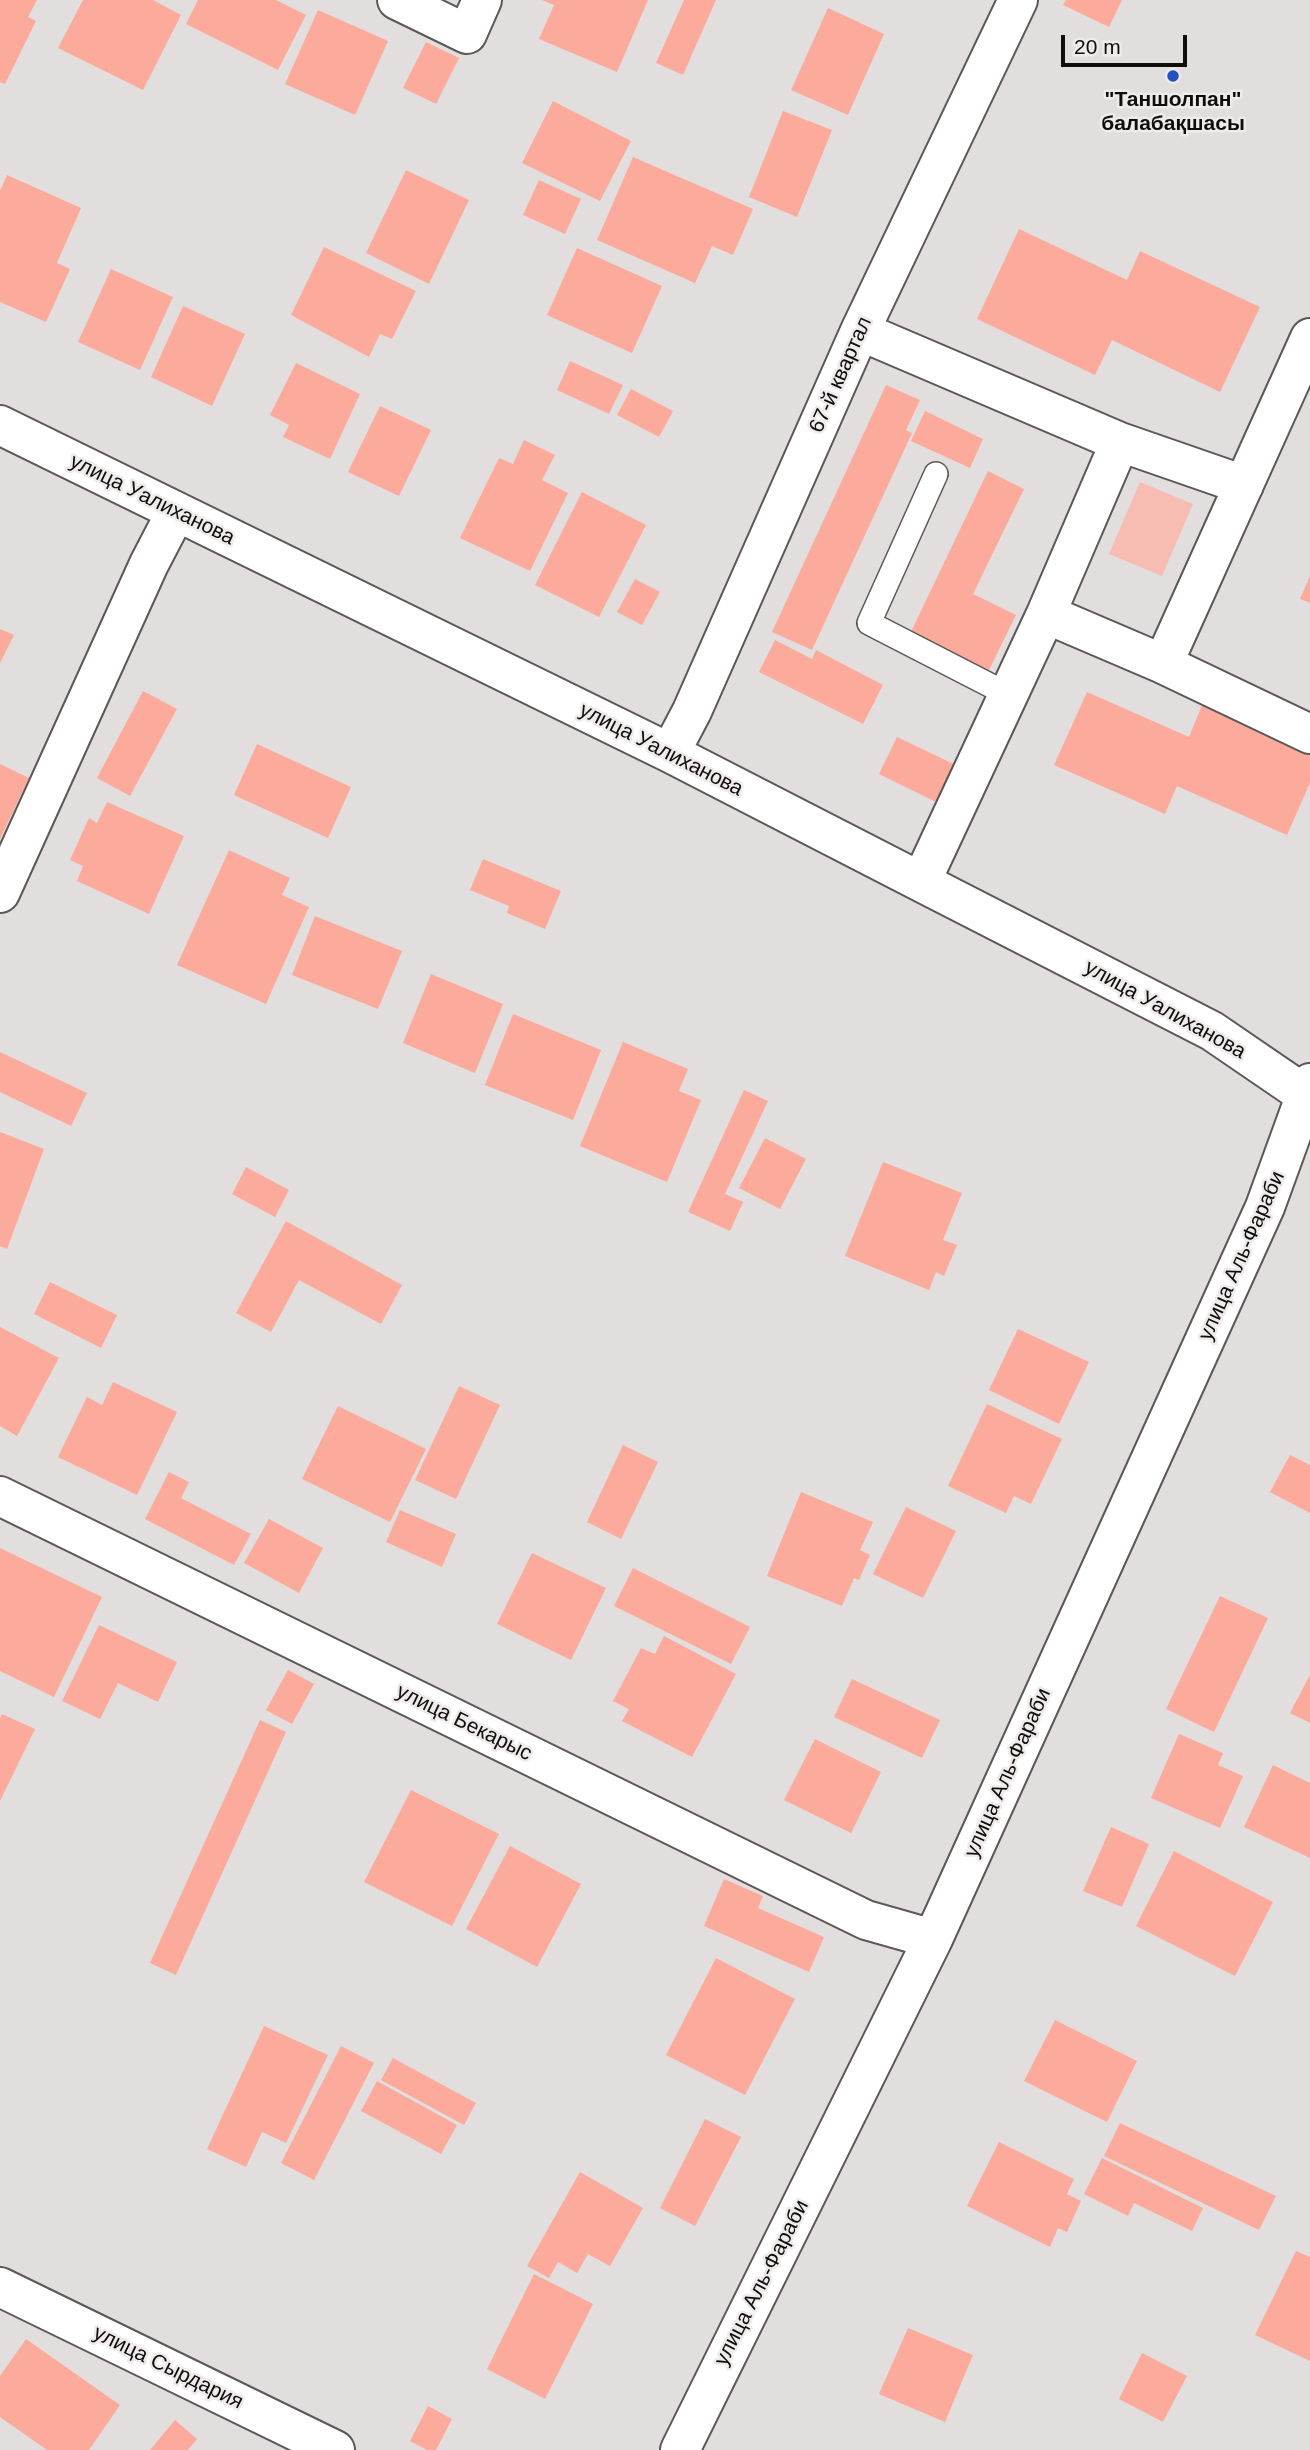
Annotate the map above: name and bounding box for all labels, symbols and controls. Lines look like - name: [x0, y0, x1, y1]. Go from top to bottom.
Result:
- scale bar: [1065, 21, 1191, 65]
- text: 20 m: [1074, 35, 1121, 58]
- marker: "Таншолпан" балабақшасы: [1165, 68, 1181, 84]
- place label: "Таншолпан" балабақшасы: [1101, 87, 1245, 137]
- street label: 67-й квартал: [804, 313, 878, 437]
- street label: улица Уалиханова: [65, 449, 239, 551]
- street label: улица Уалиханова: [575, 698, 747, 802]
- street label: улица Уалиханова: [1080, 955, 1250, 1065]
- street label: улица Аль-Фараби: [1193, 1168, 1291, 1344]
- street label: улица Бекарыс: [392, 1679, 536, 1767]
- street label: улица Аль-Фараби: [959, 1685, 1057, 1861]
- street label: улица Аль-Фараби: [709, 2196, 815, 2370]
- street label: улица Сырдария: [89, 2321, 247, 2415]

